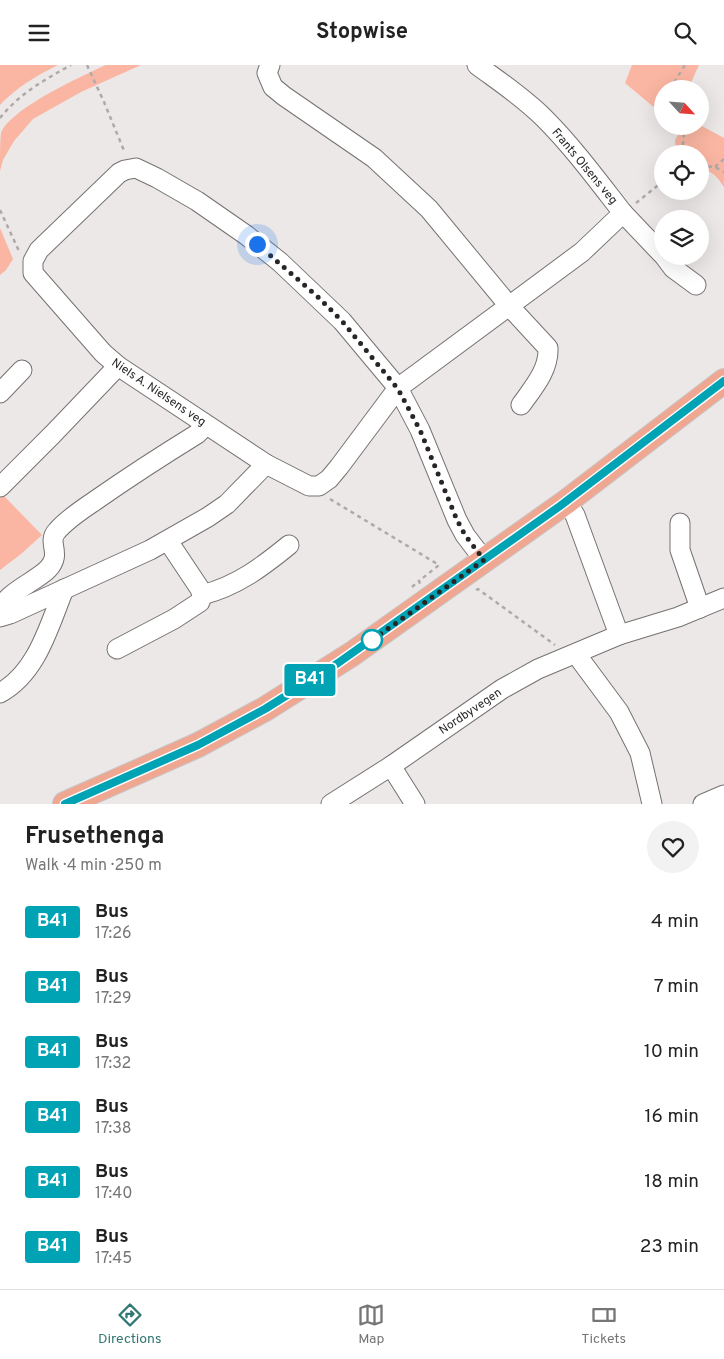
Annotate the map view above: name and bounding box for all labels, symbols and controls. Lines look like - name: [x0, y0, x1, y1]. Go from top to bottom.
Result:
- icon: menu: [25, 19, 53, 47]
- text: Stopwise: [316, 19, 408, 46]
- icon: search: [671, 19, 699, 47]
- north arrow: [654, 80, 709, 135]
- map controls: [654, 80, 709, 265]
- street label: Frants Olsens veg: [548, 125, 621, 208]
- button: locate: [654, 145, 709, 200]
- button: layers: [654, 210, 709, 265]
- your location: [245, 232, 270, 257]
- street label: Niels A. Nielsens veg: [108, 355, 209, 430]
- unlabelled marker: [361, 629, 383, 651]
- line badge: B41: [281, 664, 339, 696]
- text: B41: [294, 668, 326, 691]
- street label: Nordbyvegen: [436, 685, 505, 739]
- button: heart: [647, 821, 699, 873]
- text: Frusethenga: [25, 822, 164, 852]
- text: Walk · 4 min · 250 m: [25, 856, 162, 876]
- text: Bus: [95, 900, 129, 924]
- text: B41: [37, 910, 68, 933]
- text: 4 min: [651, 910, 699, 934]
- text: 17:26: [95, 924, 132, 944]
- text: Bus: [95, 965, 129, 989]
- text: B41: [37, 975, 68, 998]
- text: 7 min: [654, 975, 699, 999]
- text: 17:29: [95, 989, 132, 1009]
- text: Bus: [95, 1030, 129, 1054]
- text: B41: [37, 1040, 68, 1063]
- text: 10 min: [644, 1040, 699, 1064]
- text: 17:32: [95, 1054, 131, 1074]
- text: Bus: [95, 1095, 129, 1119]
- text: B41: [37, 1105, 68, 1128]
- text: 16 min: [644, 1105, 699, 1129]
- text: 17:38: [95, 1119, 132, 1139]
- text: Bus: [95, 1160, 129, 1184]
- text: B41: [37, 1170, 68, 1193]
- text: 18 min: [644, 1170, 699, 1194]
- text: 17:40: [95, 1184, 132, 1204]
- text: Bus: [95, 1225, 129, 1249]
- text: B41: [37, 1235, 68, 1258]
- text: 23 min: [640, 1235, 699, 1259]
- text: 17:45: [95, 1249, 132, 1269]
- tab: Directions: [98, 1301, 162, 1348]
- tab: Map: [357, 1301, 385, 1348]
- tab: Tickets: [581, 1301, 626, 1348]

